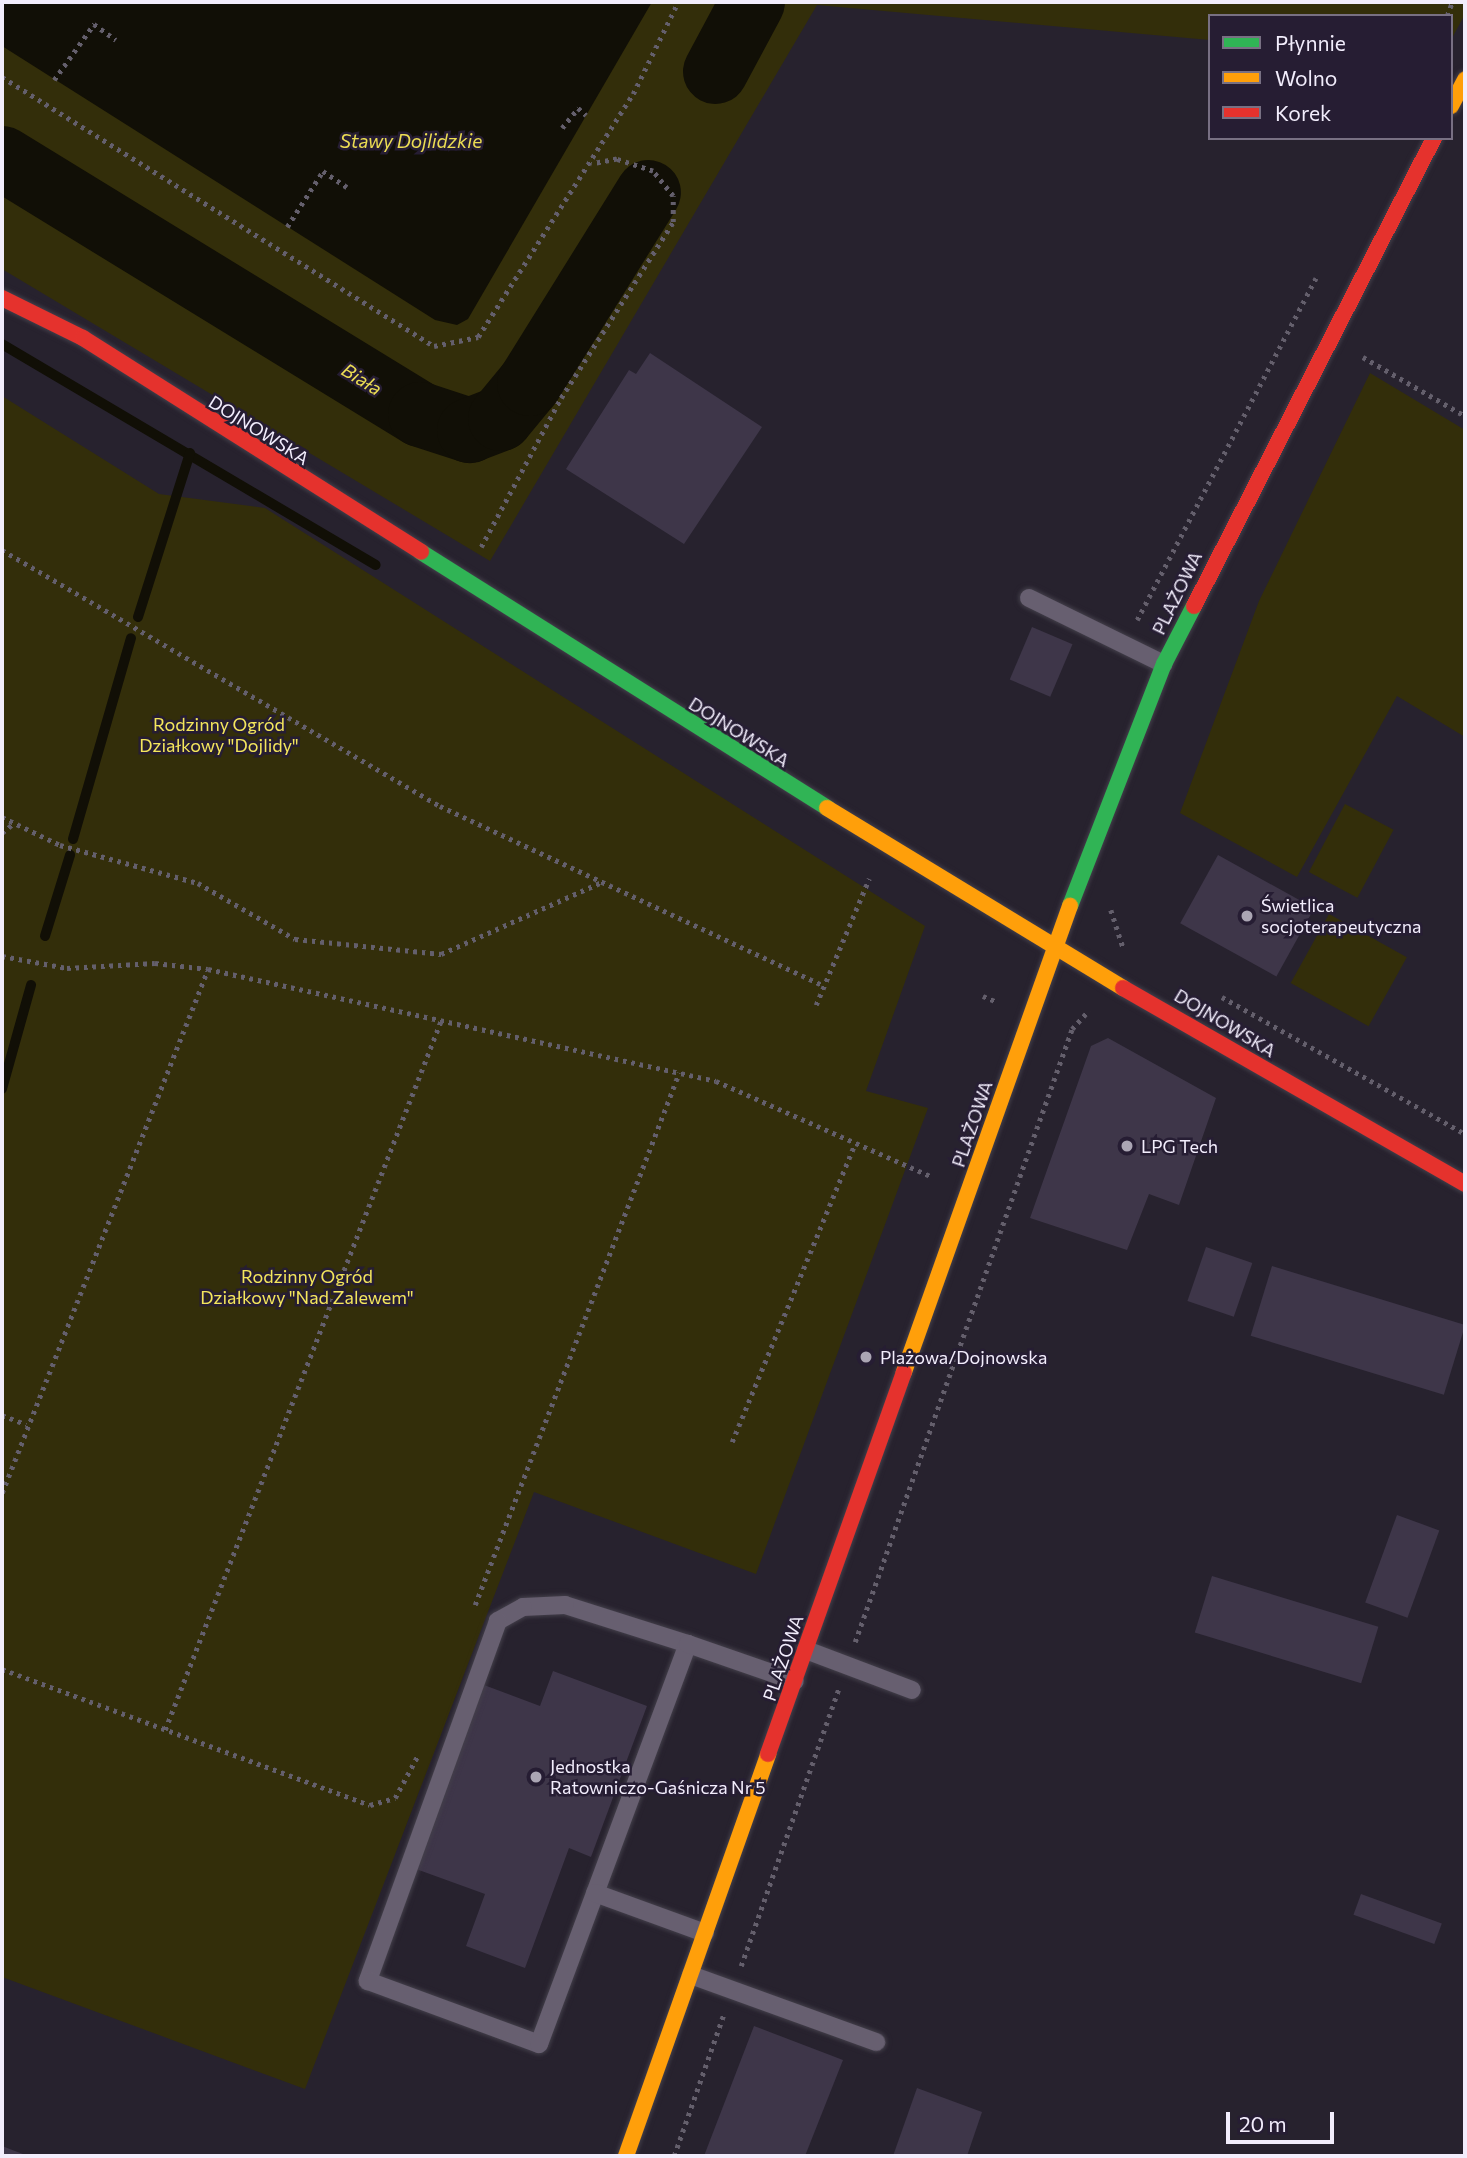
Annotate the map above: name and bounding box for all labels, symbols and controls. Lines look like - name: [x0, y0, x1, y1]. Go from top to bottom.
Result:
- legend: [1208, 14, 1453, 140]
- text: Płynnie: [1275, 30, 1346, 55]
- text: Wolno: [1275, 65, 1337, 90]
- text: Korek: [1275, 100, 1331, 125]
- water label: Stawy Dojlidzkie: [340, 130, 482, 152]
- water label: Biała: [338, 358, 386, 400]
- street label: DOJNOWSKA: [205, 391, 313, 469]
- street label: PLAŻOWA: [1148, 548, 1206, 638]
- street label: DOJNOWSKA: [685, 693, 793, 771]
- park label: Rodzinny Ogród Działkowy "Dojlidy": [139, 714, 299, 756]
- place label: Świetlica socjoterapeutyczna: [1261, 895, 1421, 937]
- marker: Świetlica socjoterapeutyczna: [1239, 908, 1255, 924]
- street label: DOJNOWSKA: [1171, 984, 1279, 1062]
- street label: PLAŻOWA: [947, 1078, 997, 1170]
- place label: LPG Tech: [1141, 1135, 1218, 1157]
- marker: LPG Tech: [1119, 1138, 1135, 1154]
- park label: Rodzinny Ogród Działkowy "Nad Zalewem": [200, 1266, 414, 1308]
- place label: Plażowa/Dojnowska: [880, 1346, 1047, 1368]
- marker: Plażowa/Dojnowska: [858, 1349, 874, 1365]
- street label: PLAŻOWA: [758, 1612, 808, 1704]
- place label: Jednostka Ratowniczo-Gaśnicza Nr 5: [550, 1756, 766, 1798]
- marker: Jednostka Ratowniczo-Gaśnicza Nr 5: [528, 1769, 544, 1785]
- scale bar: [1229, 2098, 1338, 2142]
- text: 20 m: [1239, 2111, 1287, 2136]

